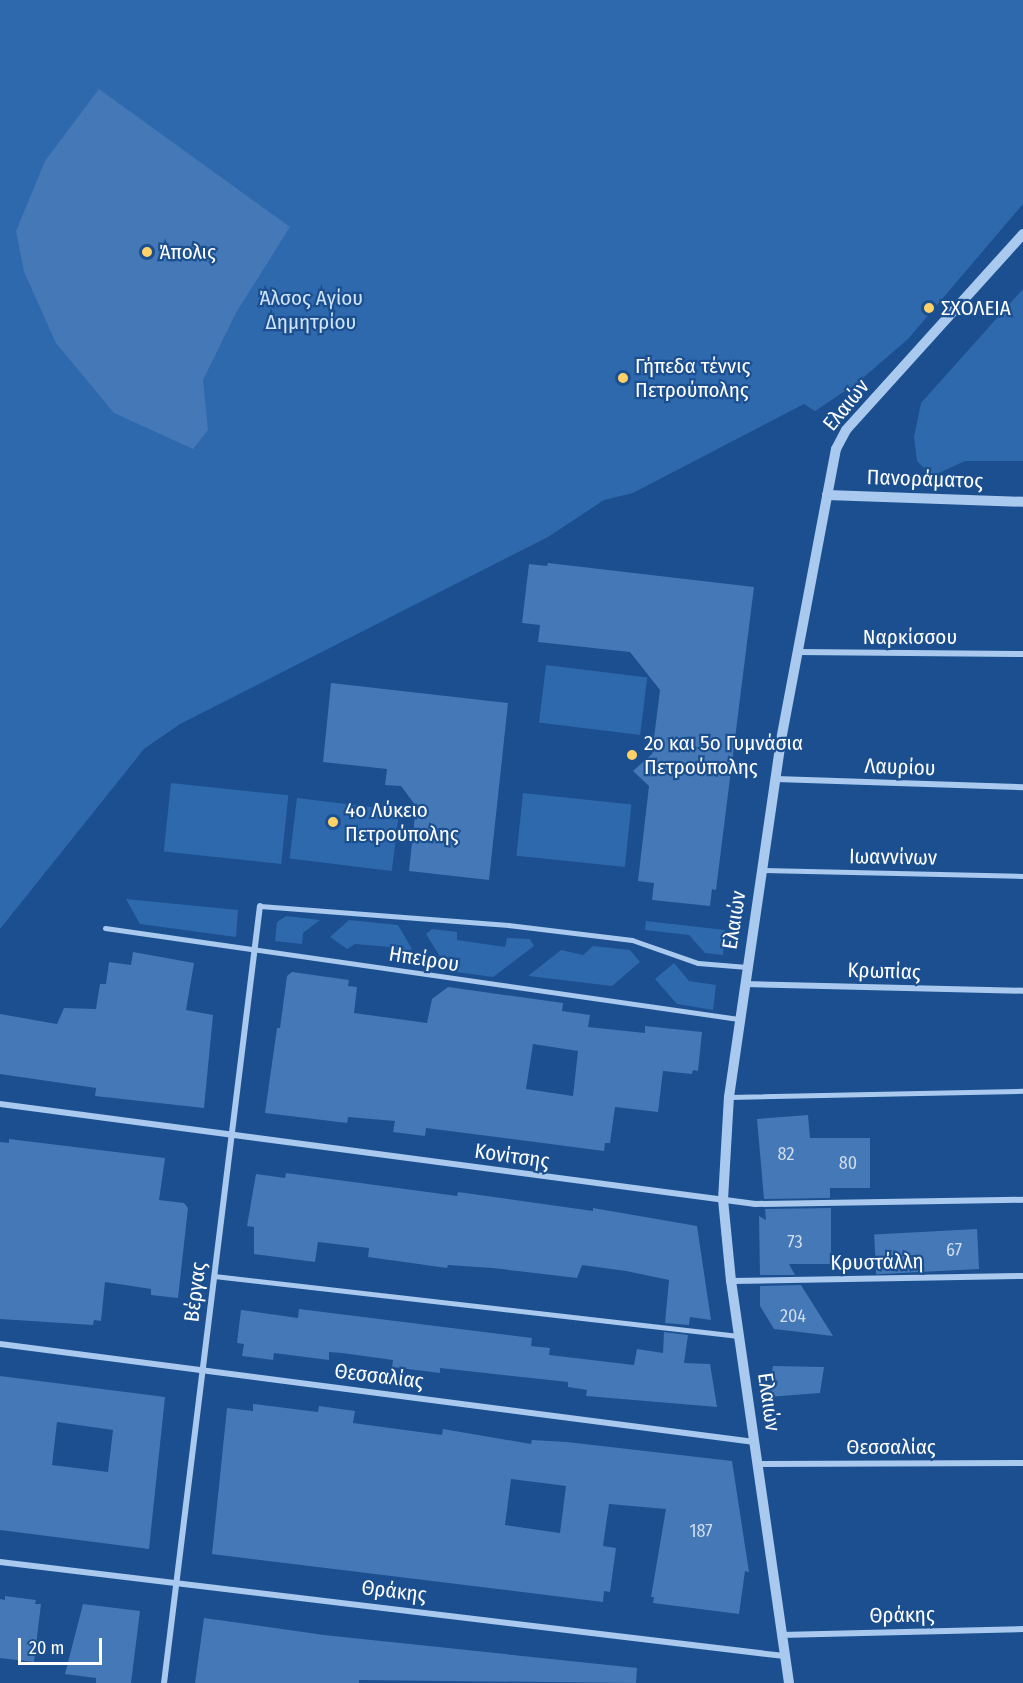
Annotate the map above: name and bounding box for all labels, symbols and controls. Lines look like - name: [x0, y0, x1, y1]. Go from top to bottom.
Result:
- place label: Άπολις: [159, 239, 216, 265]
- marker: Άπολις: [140, 245, 154, 259]
- park label: Άλσος Αγίου Δημητρίου: [259, 285, 363, 335]
- place label: ΣΧΟΛΕΙΑ: [941, 295, 1011, 321]
- marker: ΣΧΟΛΕΙΑ: [922, 301, 936, 315]
- place label: Γήπεδα τέννις Πετρούπολης: [635, 353, 750, 403]
- marker: Γήπεδα τέννις Πετρούπολης: [616, 371, 630, 385]
- street label: Ελαιών: [818, 374, 874, 436]
- street label: Πανοράματος: [866, 464, 984, 494]
- street label: Ναρκίσσου: [863, 624, 957, 650]
- place label: 2ο και 5ο Γυμνάσια Πετρούπολης: [644, 730, 803, 780]
- marker: 2ο και 5ο Γυμνάσια Πετρούπολης: [625, 748, 639, 762]
- street label: Λαυρίου: [864, 753, 936, 781]
- place label: 4ο Λύκειο Πετρούπολης: [345, 797, 459, 847]
- marker: 4ο Λύκειο Πετρούπολης: [326, 815, 340, 829]
- street label: Ιωαννίνων: [849, 844, 937, 870]
- street label: Ελαιών: [717, 889, 751, 951]
- street label: Ηπείρου: [387, 941, 461, 977]
- street label: Κρωπίας: [847, 957, 921, 985]
- street label: Κονίτσης: [473, 1138, 551, 1174]
- house number: 82: [778, 1143, 794, 1165]
- house number: 80: [839, 1152, 857, 1174]
- house number: 73: [787, 1231, 803, 1253]
- house number: 67: [946, 1239, 962, 1261]
- street label: Κρυστάλλη: [830, 1249, 924, 1275]
- street label: Βέργας: [179, 1261, 211, 1323]
- house number: 204: [780, 1305, 806, 1327]
- street label: Θεσσαλίας: [333, 1358, 425, 1394]
- street label: Ελαιών: [752, 1371, 786, 1433]
- street label: Θεσσαλίας: [846, 1434, 936, 1460]
- house number: 187: [689, 1520, 713, 1542]
- street label: Θράκης: [360, 1575, 428, 1607]
- street label: Θράκης: [869, 1602, 935, 1628]
- scale bar: [21, 1626, 105, 1664]
- text: 20 m: [29, 1637, 64, 1659]

